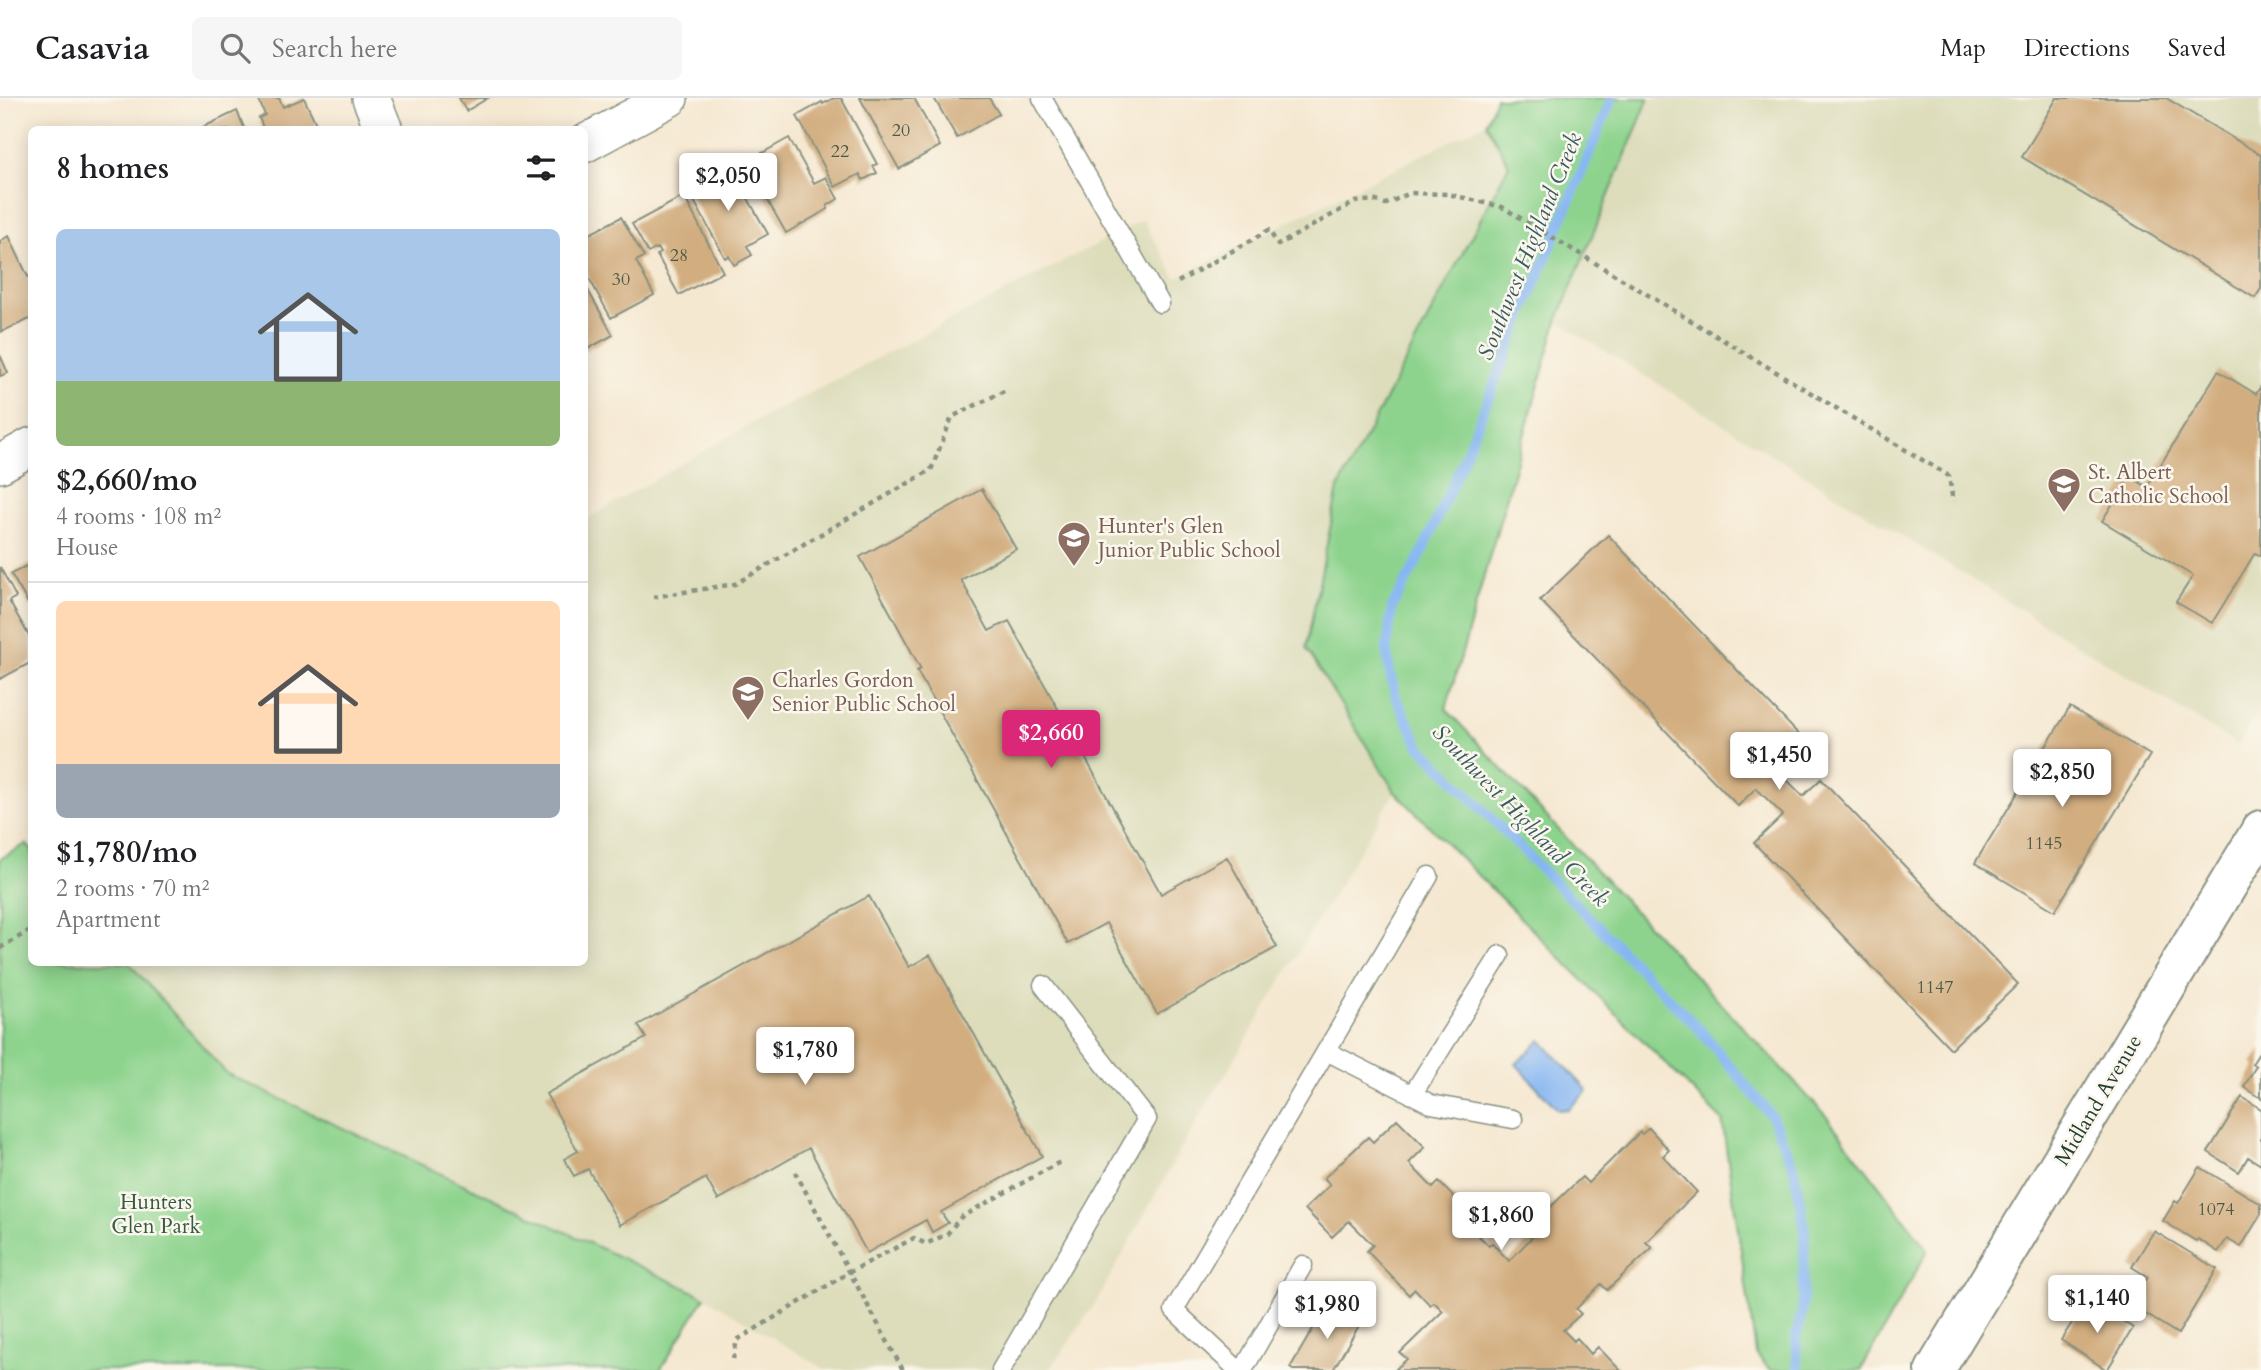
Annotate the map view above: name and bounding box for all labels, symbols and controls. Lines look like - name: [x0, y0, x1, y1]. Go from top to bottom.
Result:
- search box: [192, 17, 682, 80]
- text: Casavia: [35, 26, 150, 71]
- icon: search: [216, 29, 254, 67]
- text: Search here: [272, 31, 398, 66]
- text: Map: [1940, 32, 1986, 65]
- text: Directions: [2024, 32, 2130, 65]
- text: Saved: [2168, 32, 2226, 65]
- house number: 20: [892, 118, 910, 143]
- water label: Southwest Highland Creek: [1470, 127, 1590, 365]
- house number: 22: [831, 139, 849, 164]
- text: 8 homes: [56, 148, 169, 189]
- icon: filters: [522, 149, 560, 187]
- pin: $2,050: [671, 153, 785, 213]
- text: $2,050: [695, 160, 761, 191]
- house number: 28: [670, 243, 688, 268]
- house number: 30: [612, 267, 630, 292]
- icon: home: [245, 274, 371, 400]
- place label: St. Albert Catholic School: [2088, 458, 2229, 511]
- text: $2,660/mo: [56, 460, 197, 501]
- school or university icon: St. Albert Catholic School: [2045, 465, 2083, 514]
- text: 4 rooms · 108 m²: [56, 501, 221, 532]
- place label: Hunter's Glen Junior Public School: [1095, 512, 1280, 565]
- school or university icon: Hunter's Glen Junior Public School: [1055, 519, 1093, 568]
- text: House: [56, 532, 118, 563]
- icon: home: [245, 646, 371, 772]
- place label: Charles Gordon Senior Public School: [772, 666, 956, 719]
- school or university icon: Charles Gordon Senior Public School: [729, 673, 767, 722]
- pin: $2,660: [994, 710, 1108, 770]
- text: $2,660: [1018, 717, 1084, 748]
- water label: Southwest Highland Creek: [1425, 717, 1617, 914]
- pin: $1,450: [1722, 732, 1836, 792]
- text: $1,450: [1746, 739, 1812, 770]
- pin: $2,850: [2005, 750, 2119, 809]
- text: $2,850: [2029, 756, 2095, 787]
- house number: 1145: [2026, 831, 2062, 856]
- text: $1,780/mo: [56, 832, 197, 873]
- text: 2 rooms · 70 m²: [56, 873, 209, 904]
- text: Apartment: [56, 904, 160, 935]
- house number: 1147: [1917, 975, 1953, 1000]
- pin: $1,780: [748, 1028, 862, 1087]
- street label: Midland Avenue: [2048, 1029, 2149, 1171]
- text: $1,780: [772, 1034, 838, 1065]
- park label: Hunters Glen Park: [111, 1188, 201, 1241]
- pin: $1,860: [1444, 1192, 1558, 1252]
- house number: 1074: [2198, 1197, 2234, 1222]
- text: $1,860: [1468, 1199, 1534, 1230]
- pin: $1,140: [2040, 1276, 2154, 1335]
- pin: $1,980: [1270, 1282, 1384, 1341]
- text: $1,140: [2064, 1282, 2130, 1313]
- text: $1,980: [1294, 1288, 1360, 1319]

